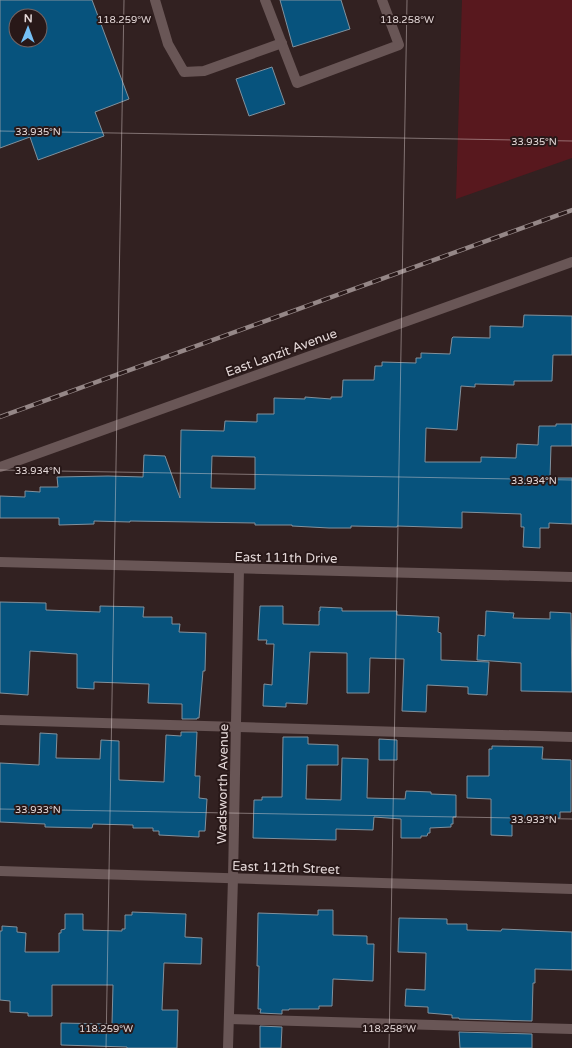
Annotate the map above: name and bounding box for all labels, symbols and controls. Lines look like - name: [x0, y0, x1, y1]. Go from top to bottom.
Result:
- north arrow: [8, 8, 48, 48]
- text: N: [24, 12, 33, 25]
- text: 118.259°W: [97, 14, 151, 26]
- text: 118.258°W: [380, 14, 434, 26]
- text: 33.935°N: [15, 126, 61, 138]
- text: 33.935°N: [511, 136, 557, 148]
- street label: East Lanzit Avenue: [223, 325, 339, 381]
- text: 33.934°N: [15, 465, 61, 477]
- text: 33.934°N: [511, 475, 557, 487]
- street label: East 111th Drive: [234, 549, 338, 567]
- street label: Wadsworth Avenue: [214, 724, 232, 844]
- text: 33.933°N: [15, 804, 61, 816]
- text: 33.933°N: [511, 814, 557, 826]
- street label: East 112th Street: [232, 858, 340, 878]
- text: 118.259°W: [79, 1023, 133, 1035]
- text: 118.258°W: [362, 1023, 416, 1035]

